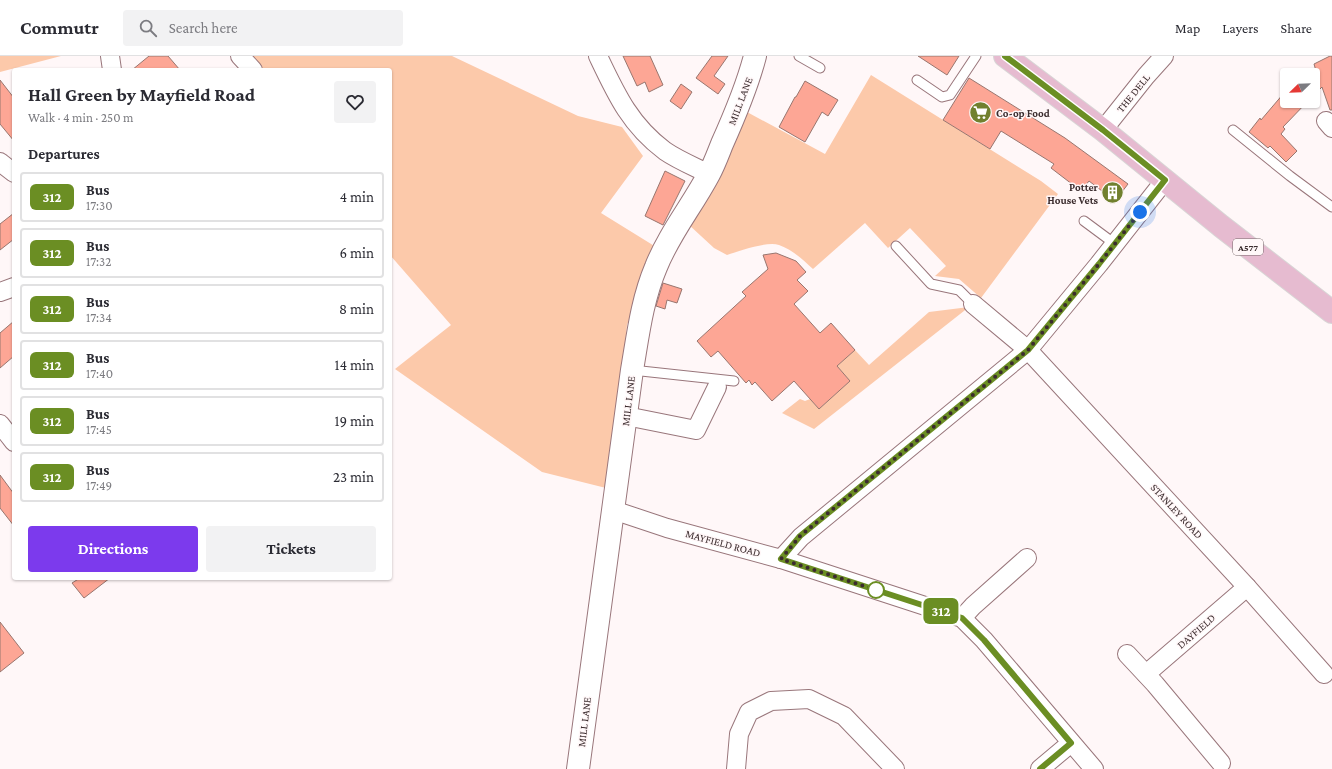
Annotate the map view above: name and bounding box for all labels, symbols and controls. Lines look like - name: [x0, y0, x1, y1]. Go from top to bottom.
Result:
- search box: [123, 10, 403, 46]
- text: Commutr: [20, 17, 99, 38]
- icon: search: [137, 17, 159, 39]
- text: Search here: [169, 20, 238, 36]
- text: Map: [1175, 20, 1200, 36]
- text: Layers: [1222, 20, 1259, 36]
- text: Share: [1281, 20, 1312, 36]
- north arrow: [1280, 68, 1320, 108]
- map controls: [1280, 68, 1320, 108]
- street label: THE DELL: [1114, 71, 1152, 114]
- street label: MILL LANE: [725, 75, 755, 127]
- button: heart: [334, 81, 376, 123]
- text: Hall Green by Mayfield Road: [28, 84, 255, 105]
- supermarket icon: Co-op Food: [967, 100, 993, 126]
- place label: Co-op Food: [996, 107, 1050, 119]
- text: Walk · 4 min · 250 m: [28, 110, 133, 125]
- text: Departures: [28, 146, 100, 162]
- building icon: Potter House Vets: [1100, 180, 1126, 206]
- place label: Potter House Vets: [1047, 181, 1099, 206]
- text: Bus: [86, 182, 109, 198]
- text: 312: [42, 189, 62, 205]
- text: 4 min: [339, 189, 374, 205]
- text: 17:30: [86, 198, 113, 213]
- your location: [1130, 202, 1150, 222]
- text: Bus: [86, 238, 109, 254]
- road number: A577: [1233, 239, 1263, 255]
- text: 312: [42, 245, 62, 261]
- text: 6 min: [340, 245, 374, 261]
- text: 17:32: [86, 254, 111, 269]
- text: Bus: [86, 294, 109, 310]
- text: 312: [42, 301, 62, 317]
- text: 8 min: [339, 301, 374, 317]
- text: 17:34: [86, 310, 112, 325]
- text: Bus: [86, 350, 109, 366]
- text: 312: [42, 357, 62, 373]
- text: 14 min: [335, 357, 374, 373]
- text: 17:40: [86, 366, 113, 381]
- street label: MILL LANE: [619, 375, 637, 427]
- text: Bus: [86, 406, 109, 422]
- text: 312: [42, 413, 62, 429]
- text: 19 min: [335, 413, 374, 429]
- text: 17:45: [86, 422, 112, 437]
- text: Bus: [86, 462, 109, 478]
- text: 312: [42, 469, 62, 485]
- text: 23 min: [333, 469, 374, 485]
- text: 17:49: [86, 478, 112, 493]
- street label: STANLEY ROAD: [1149, 481, 1205, 541]
- button: Directions: [28, 526, 198, 572]
- button: Tickets: [206, 526, 376, 572]
- street label: MAYFIELD ROAD: [684, 527, 762, 559]
- unlabelled marker: [867, 581, 885, 599]
- line badge: 312: [918, 598, 964, 624]
- text: 312: [931, 603, 951, 619]
- street label: DAYFIELD: [1175, 611, 1217, 651]
- street label: MILL LANE: [575, 696, 593, 748]

